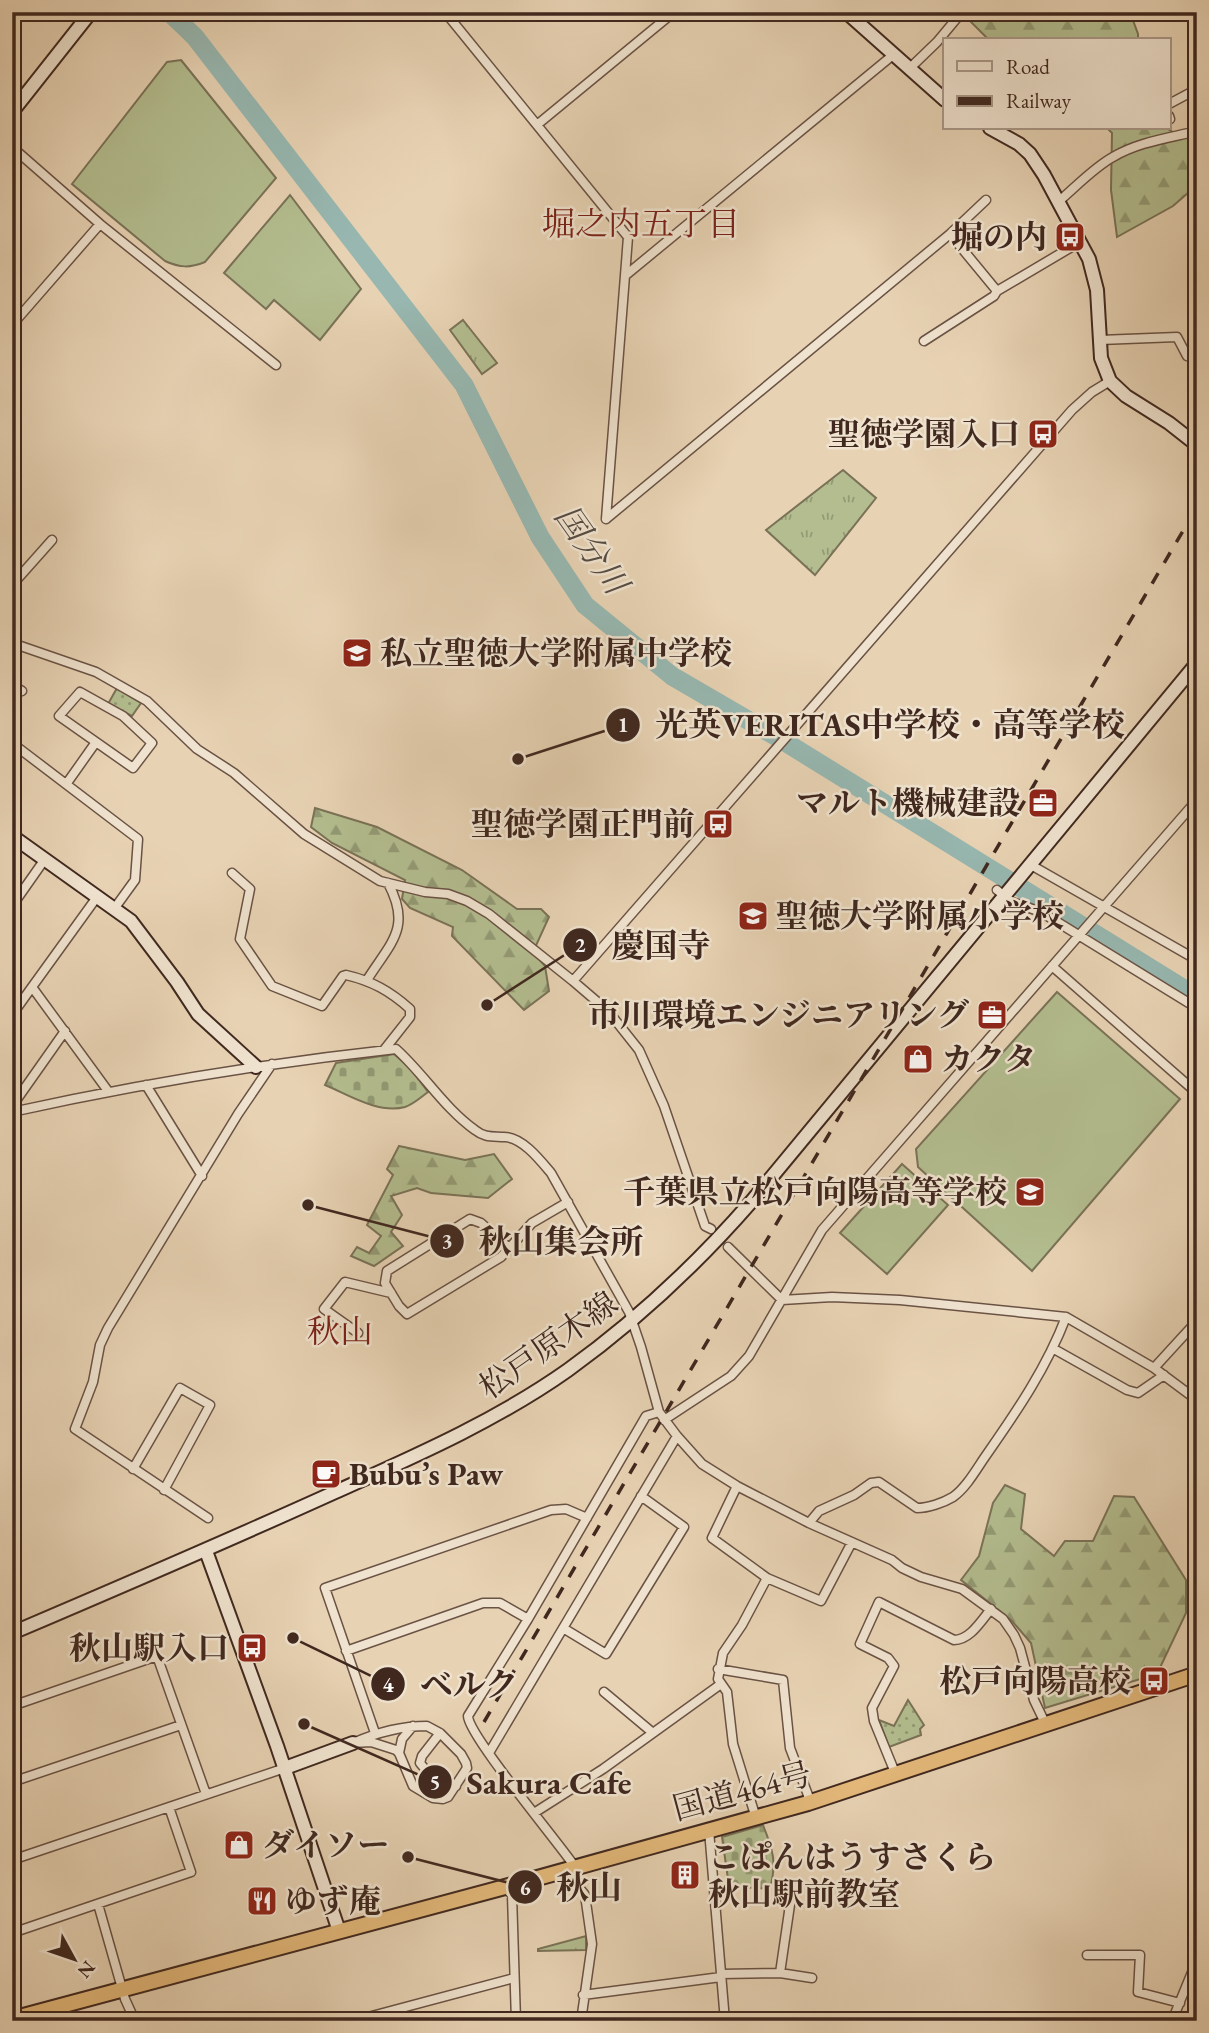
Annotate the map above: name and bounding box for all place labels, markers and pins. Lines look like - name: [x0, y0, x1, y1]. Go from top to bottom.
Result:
- place label: 堀の内: [951, 216, 1047, 258]
- bus stop icon: 堀の内: [1053, 220, 1087, 254]
- place label: 聖徳学園入口: [828, 413, 1020, 455]
- bus stop icon: 聖徳学園入口: [1026, 417, 1060, 451]
- place label: 私立聖徳大学附属中学校: [380, 632, 732, 674]
- school or university icon: 私立聖徳大学附属中学校: [340, 636, 374, 670]
- callout: 光英VERITAS中学校・高等学校: [606, 698, 1138, 752]
- place label: マルト機械建設: [796, 782, 1020, 824]
- office icon: マルト機械建設: [1026, 786, 1060, 820]
- place label: 聖徳学園正門前: [471, 803, 695, 845]
- bus stop icon: 聖徳学園正門前: [701, 807, 735, 841]
- place label: 聖徳大学附属小学校: [776, 895, 1064, 937]
- school or university icon: 聖徳大学附属小学校: [736, 899, 770, 933]
- callout: 慶国寺: [562, 918, 724, 972]
- place label: 市川環境エンジニアリング: [588, 994, 969, 1036]
- office icon: 市川環境エンジニアリング: [975, 998, 1009, 1032]
- place label: カクタ: [941, 1038, 1036, 1080]
- shop icon: カクタ: [901, 1042, 935, 1076]
- place label: 千葉県立松戸向陽高等学校: [623, 1171, 1007, 1213]
- school or university icon: 千葉県立松戸向陽高等学校: [1013, 1175, 1047, 1209]
- callout: 秋山集会所: [430, 1214, 658, 1268]
- place label: Bubu’s Paw: [349, 1453, 503, 1495]
- cafe icon: Bubu’s Paw: [309, 1457, 343, 1491]
- place label: 秋山駅入口: [69, 1627, 229, 1669]
- bus stop icon: 秋山駅入口: [235, 1631, 269, 1665]
- callout: ベルク: [371, 1657, 533, 1711]
- place label: 松戸向陽高校: [939, 1660, 1131, 1702]
- bus stop icon: 松戸向陽高校: [1137, 1664, 1171, 1698]
- callout: Sakura Cafe: [418, 1755, 646, 1809]
- place label: ダイソー: [262, 1824, 389, 1866]
- shop icon: ダイソー: [222, 1828, 256, 1862]
- place label: こぱんはうすさくら 秋山駅前教室: [708, 1836, 996, 1915]
- building icon: こぱんはうすさくら 秋山駅前教室: [668, 1858, 702, 1892]
- callout: 秋山: [507, 1860, 636, 1914]
- place label: ゆず庵: [285, 1880, 381, 1922]
- restaurant icon: ゆず庵: [245, 1884, 279, 1918]

